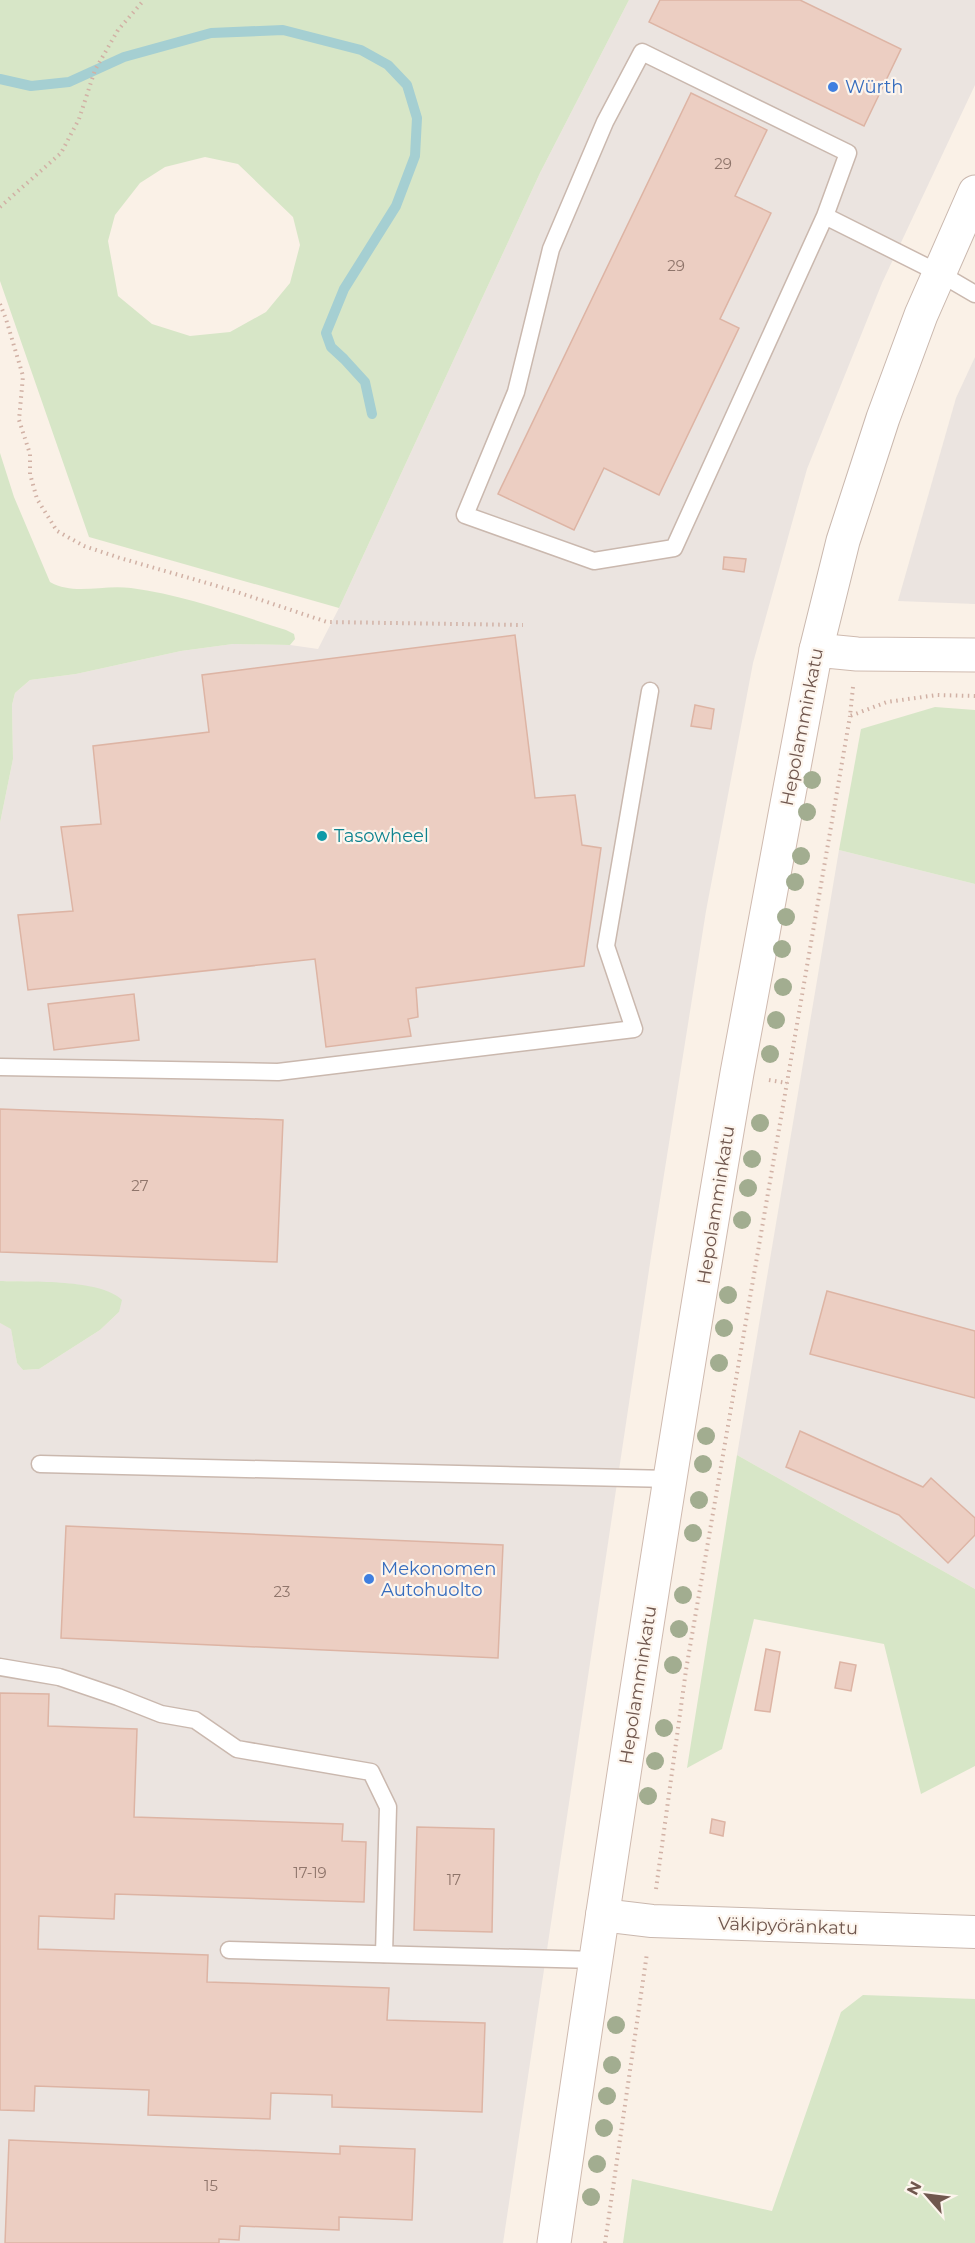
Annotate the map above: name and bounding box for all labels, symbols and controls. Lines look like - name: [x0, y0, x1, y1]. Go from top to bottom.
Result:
- place label: Würth: [845, 76, 904, 98]
- marker: Würth: [826, 80, 840, 94]
- house number: 29: [714, 154, 732, 173]
- house number: 29: [667, 256, 685, 275]
- street label: Hepolamminkatu: [776, 646, 828, 808]
- place label: Tasowheel: [334, 825, 429, 847]
- marker: Tasowheel: [315, 829, 329, 843]
- street label: Hepolamminkatu: [693, 1124, 739, 1286]
- house number: 27: [131, 1176, 149, 1195]
- place label: Mekonomen Autohuolto: [381, 1558, 496, 1601]
- marker: Mekonomen Autohuolto: [362, 1572, 376, 1586]
- house number: 23: [274, 1582, 290, 1601]
- street label: Hepolamminkatu: [615, 1604, 661, 1766]
- house number: 17-19: [293, 1863, 327, 1882]
- house number: 17: [447, 1870, 461, 1889]
- street label: Väkipyöränkatu: [717, 1913, 859, 1939]
- north arrow: [897, 2165, 957, 2225]
- house number: 15: [204, 2176, 218, 2195]
- text: N: [903, 2178, 926, 2198]

